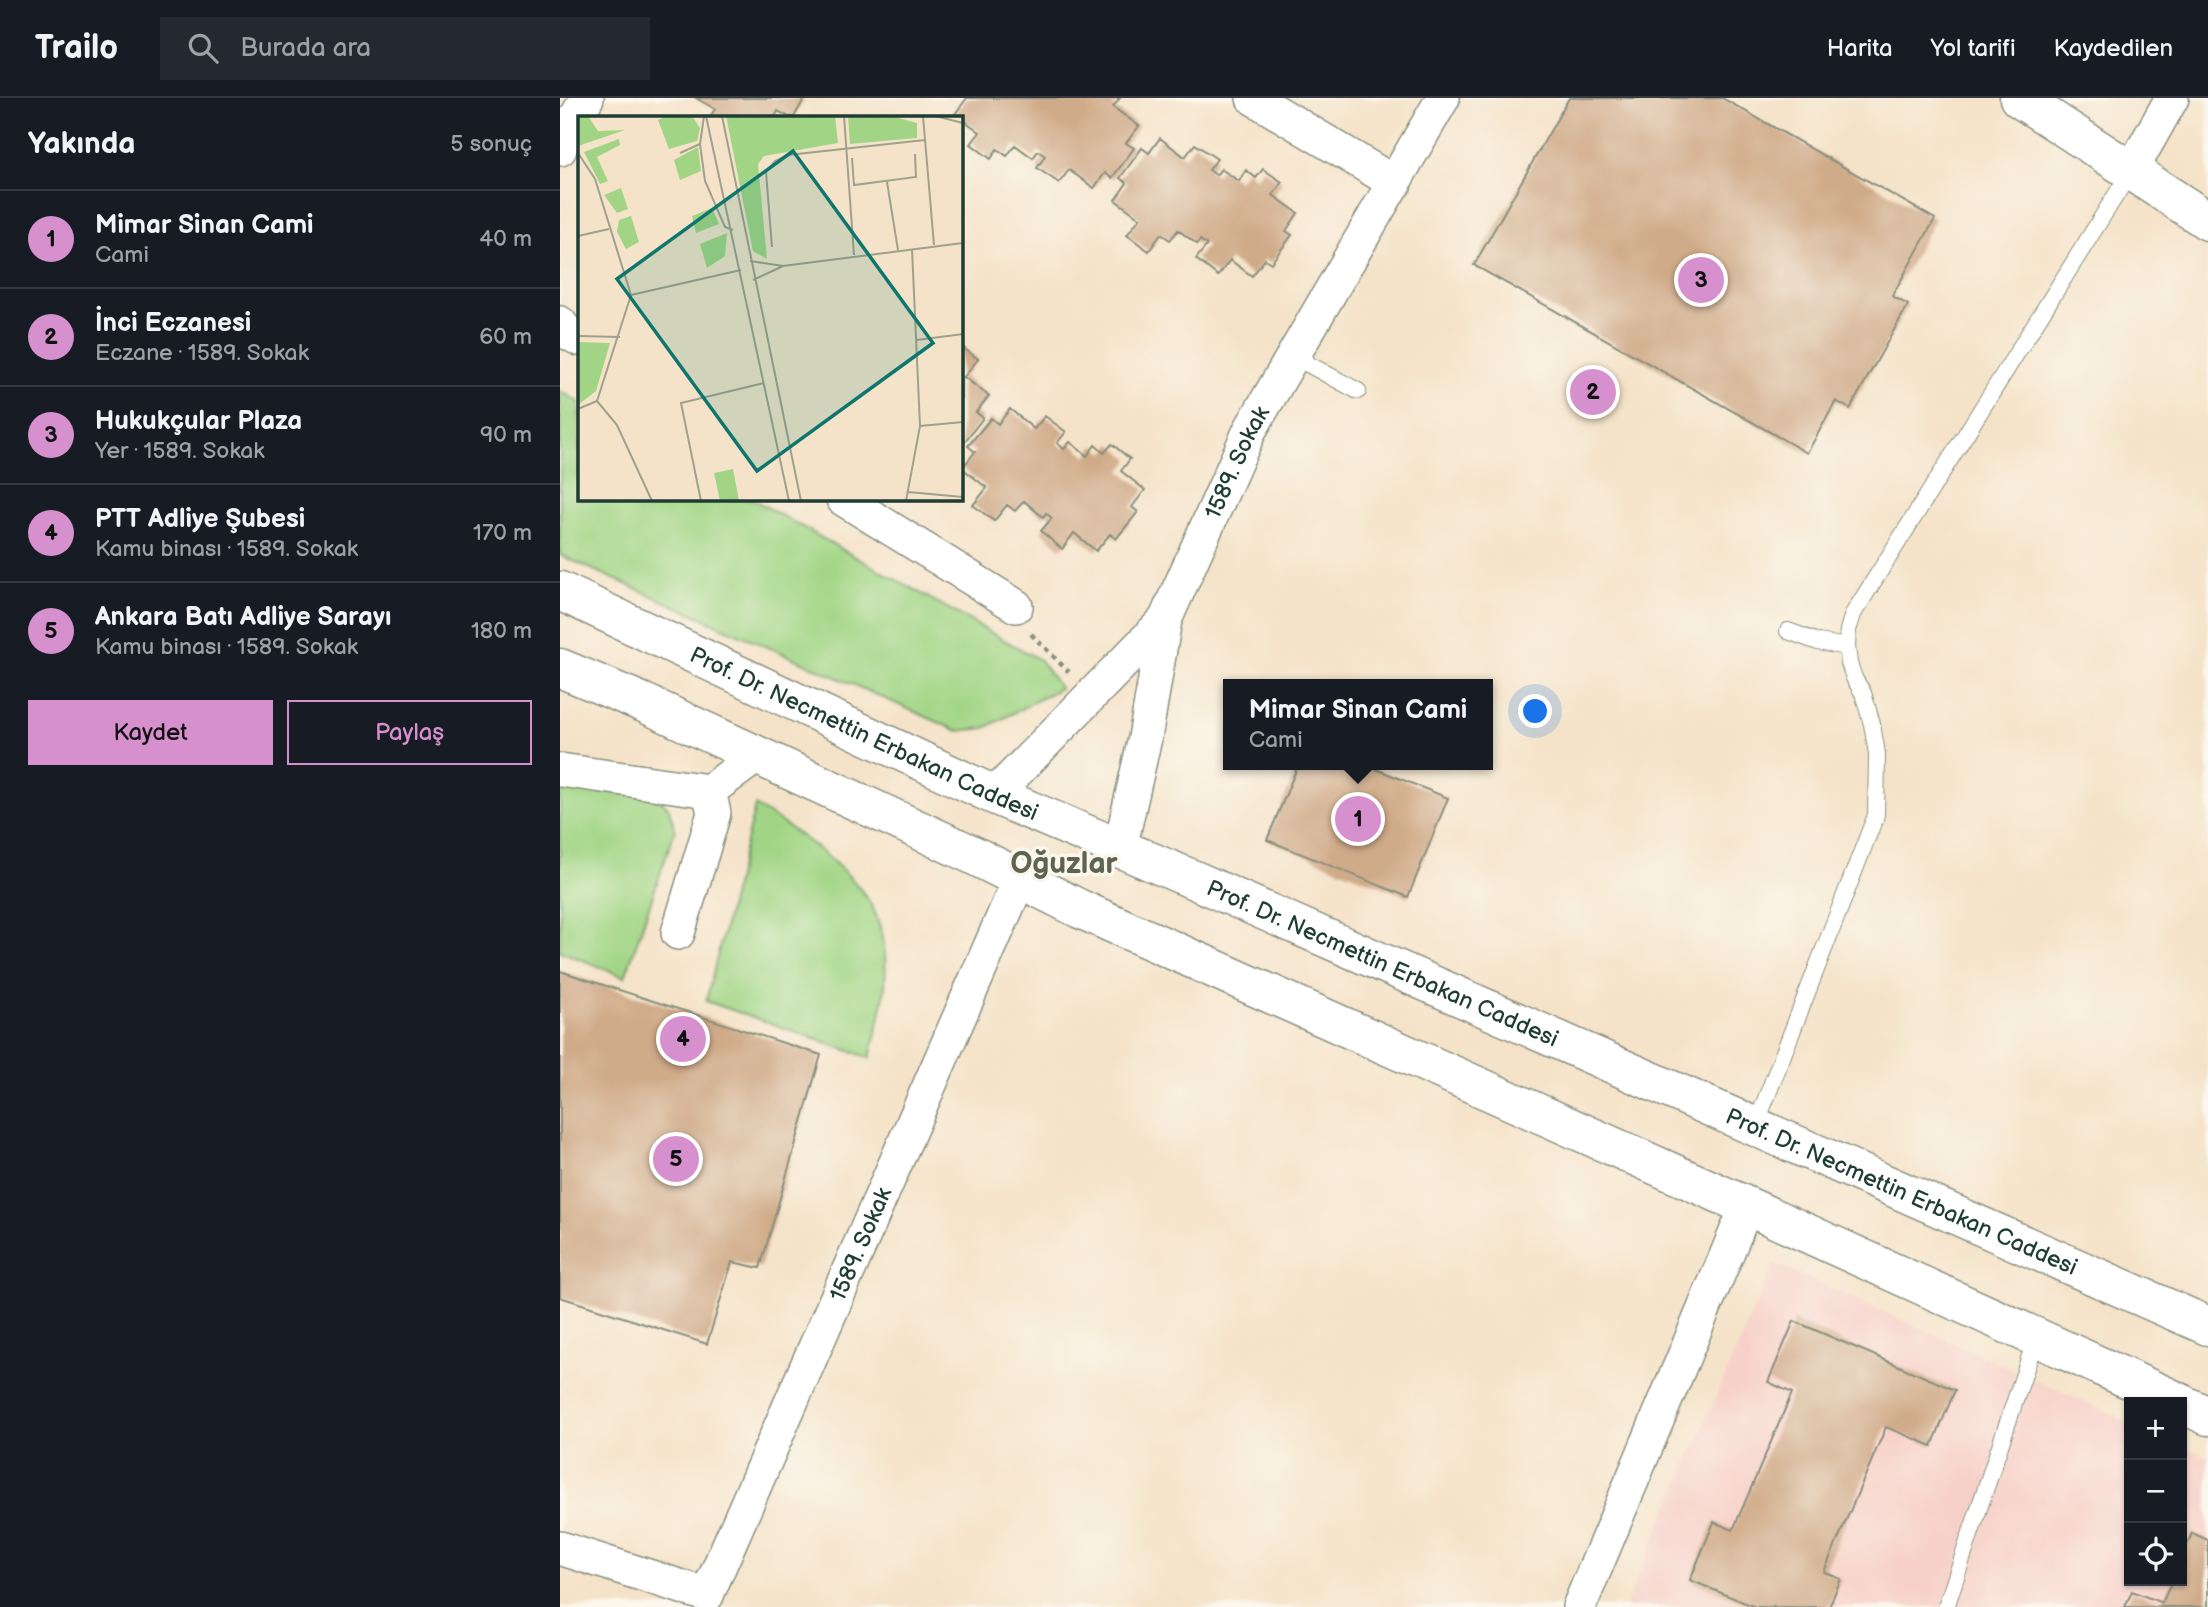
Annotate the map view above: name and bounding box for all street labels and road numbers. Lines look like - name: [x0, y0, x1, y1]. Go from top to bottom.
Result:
- street label: 1589. Sokak: [1199, 401, 1276, 523]
- street label: Prof. Dr. Necmettin Erbakan Caddesi: [685, 641, 1042, 827]
- street label: Prof. Dr. Necmettin Erbakan Caddesi: [1202, 874, 1562, 1053]
- street label: Prof. Dr. Necmettin Erbakan Caddesi: [1721, 1103, 2081, 1282]
- street label: 1589. Sokak: [824, 1183, 899, 1306]

